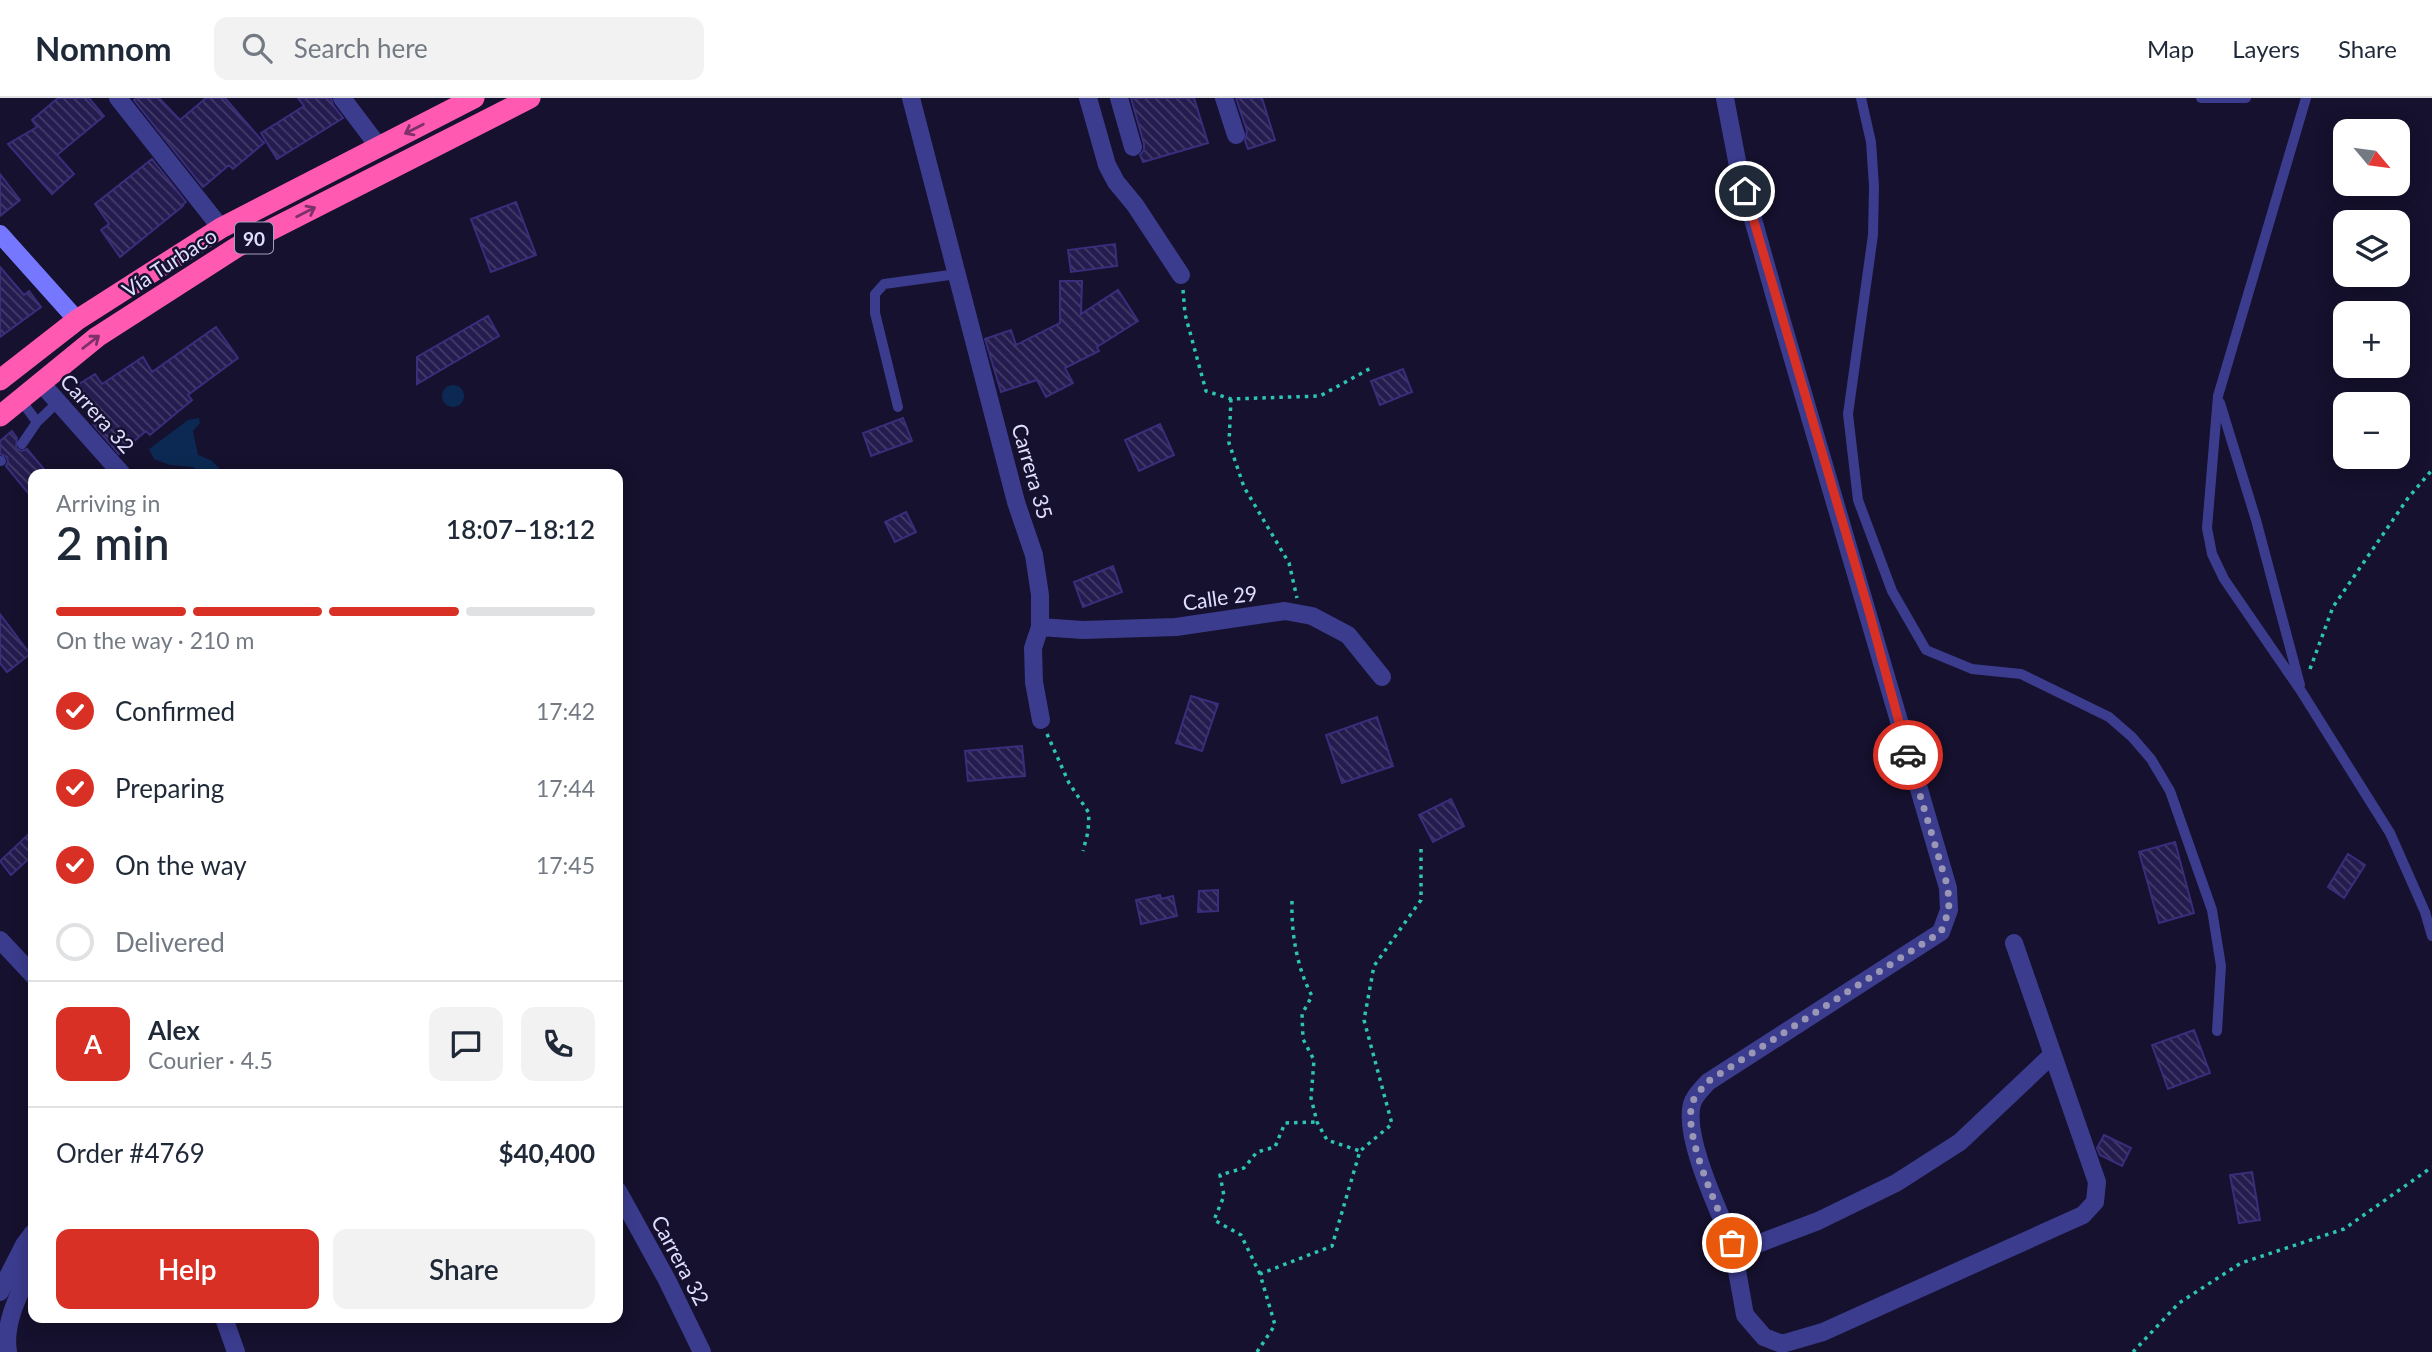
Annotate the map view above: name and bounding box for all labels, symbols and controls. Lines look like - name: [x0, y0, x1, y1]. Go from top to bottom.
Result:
- search box: [214, 17, 704, 80]
- text: Nomnom: [35, 28, 172, 68]
- icon: search: [238, 29, 276, 67]
- text: Search here: [294, 32, 428, 64]
- text: Map: [2147, 34, 2194, 63]
- text: Layers: [2232, 34, 2300, 63]
- text: Share: [2338, 34, 2397, 63]
- north arrow: [2333, 119, 2410, 196]
- map controls: [2333, 119, 2410, 469]
- one-way arrow: [404, 123, 425, 137]
- pin: [1715, 161, 1775, 221]
- icon: home: [1726, 172, 1764, 210]
- one-way arrow: [295, 204, 316, 218]
- button: layers: [2333, 210, 2410, 287]
- street label: Vía Turbaco: [117, 222, 221, 302]
- road number: 90: [235, 222, 273, 254]
- button: +: [2333, 301, 2410, 378]
- one-way arrow: [81, 335, 100, 350]
- street label: Carrera 32: [56, 368, 140, 458]
- button: −: [2333, 392, 2410, 469]
- street label: Carrera 35: [1007, 420, 1059, 522]
- text: Arriving in: [56, 489, 160, 517]
- text: 18:07–18:12: [446, 513, 595, 545]
- text: 2 min: [56, 515, 170, 570]
- street label: Calle 29: [1181, 579, 1259, 615]
- text: On the way · 210 m: [56, 626, 255, 654]
- icon: check: [56, 692, 94, 730]
- text: Confirmed: [115, 695, 235, 727]
- text: 17:42: [536, 697, 595, 725]
- courier: [1873, 720, 1943, 790]
- icon: car: [1889, 736, 1927, 774]
- icon: check: [56, 769, 94, 807]
- text: Preparing: [115, 772, 224, 804]
- text: 17:44: [536, 774, 595, 802]
- icon: check: [56, 846, 94, 884]
- text: On the way: [115, 849, 247, 881]
- text: 17:45: [536, 851, 595, 879]
- text: Delivered: [115, 926, 225, 958]
- button: chat: [429, 1007, 503, 1081]
- button: phone: [521, 1007, 595, 1081]
- text: Alex: [148, 1014, 200, 1046]
- text: A: [84, 1028, 102, 1060]
- text: Courier · 4.5: [148, 1046, 273, 1074]
- text: Order #4769: [56, 1137, 205, 1169]
- text: $40,400: [498, 1137, 595, 1169]
- street label: Carrera 32: [647, 1211, 715, 1309]
- pin: [1702, 1213, 1762, 1273]
- icon: bag: [1713, 1224, 1751, 1262]
- button: Help: [56, 1229, 319, 1309]
- button: Share: [333, 1229, 595, 1309]

